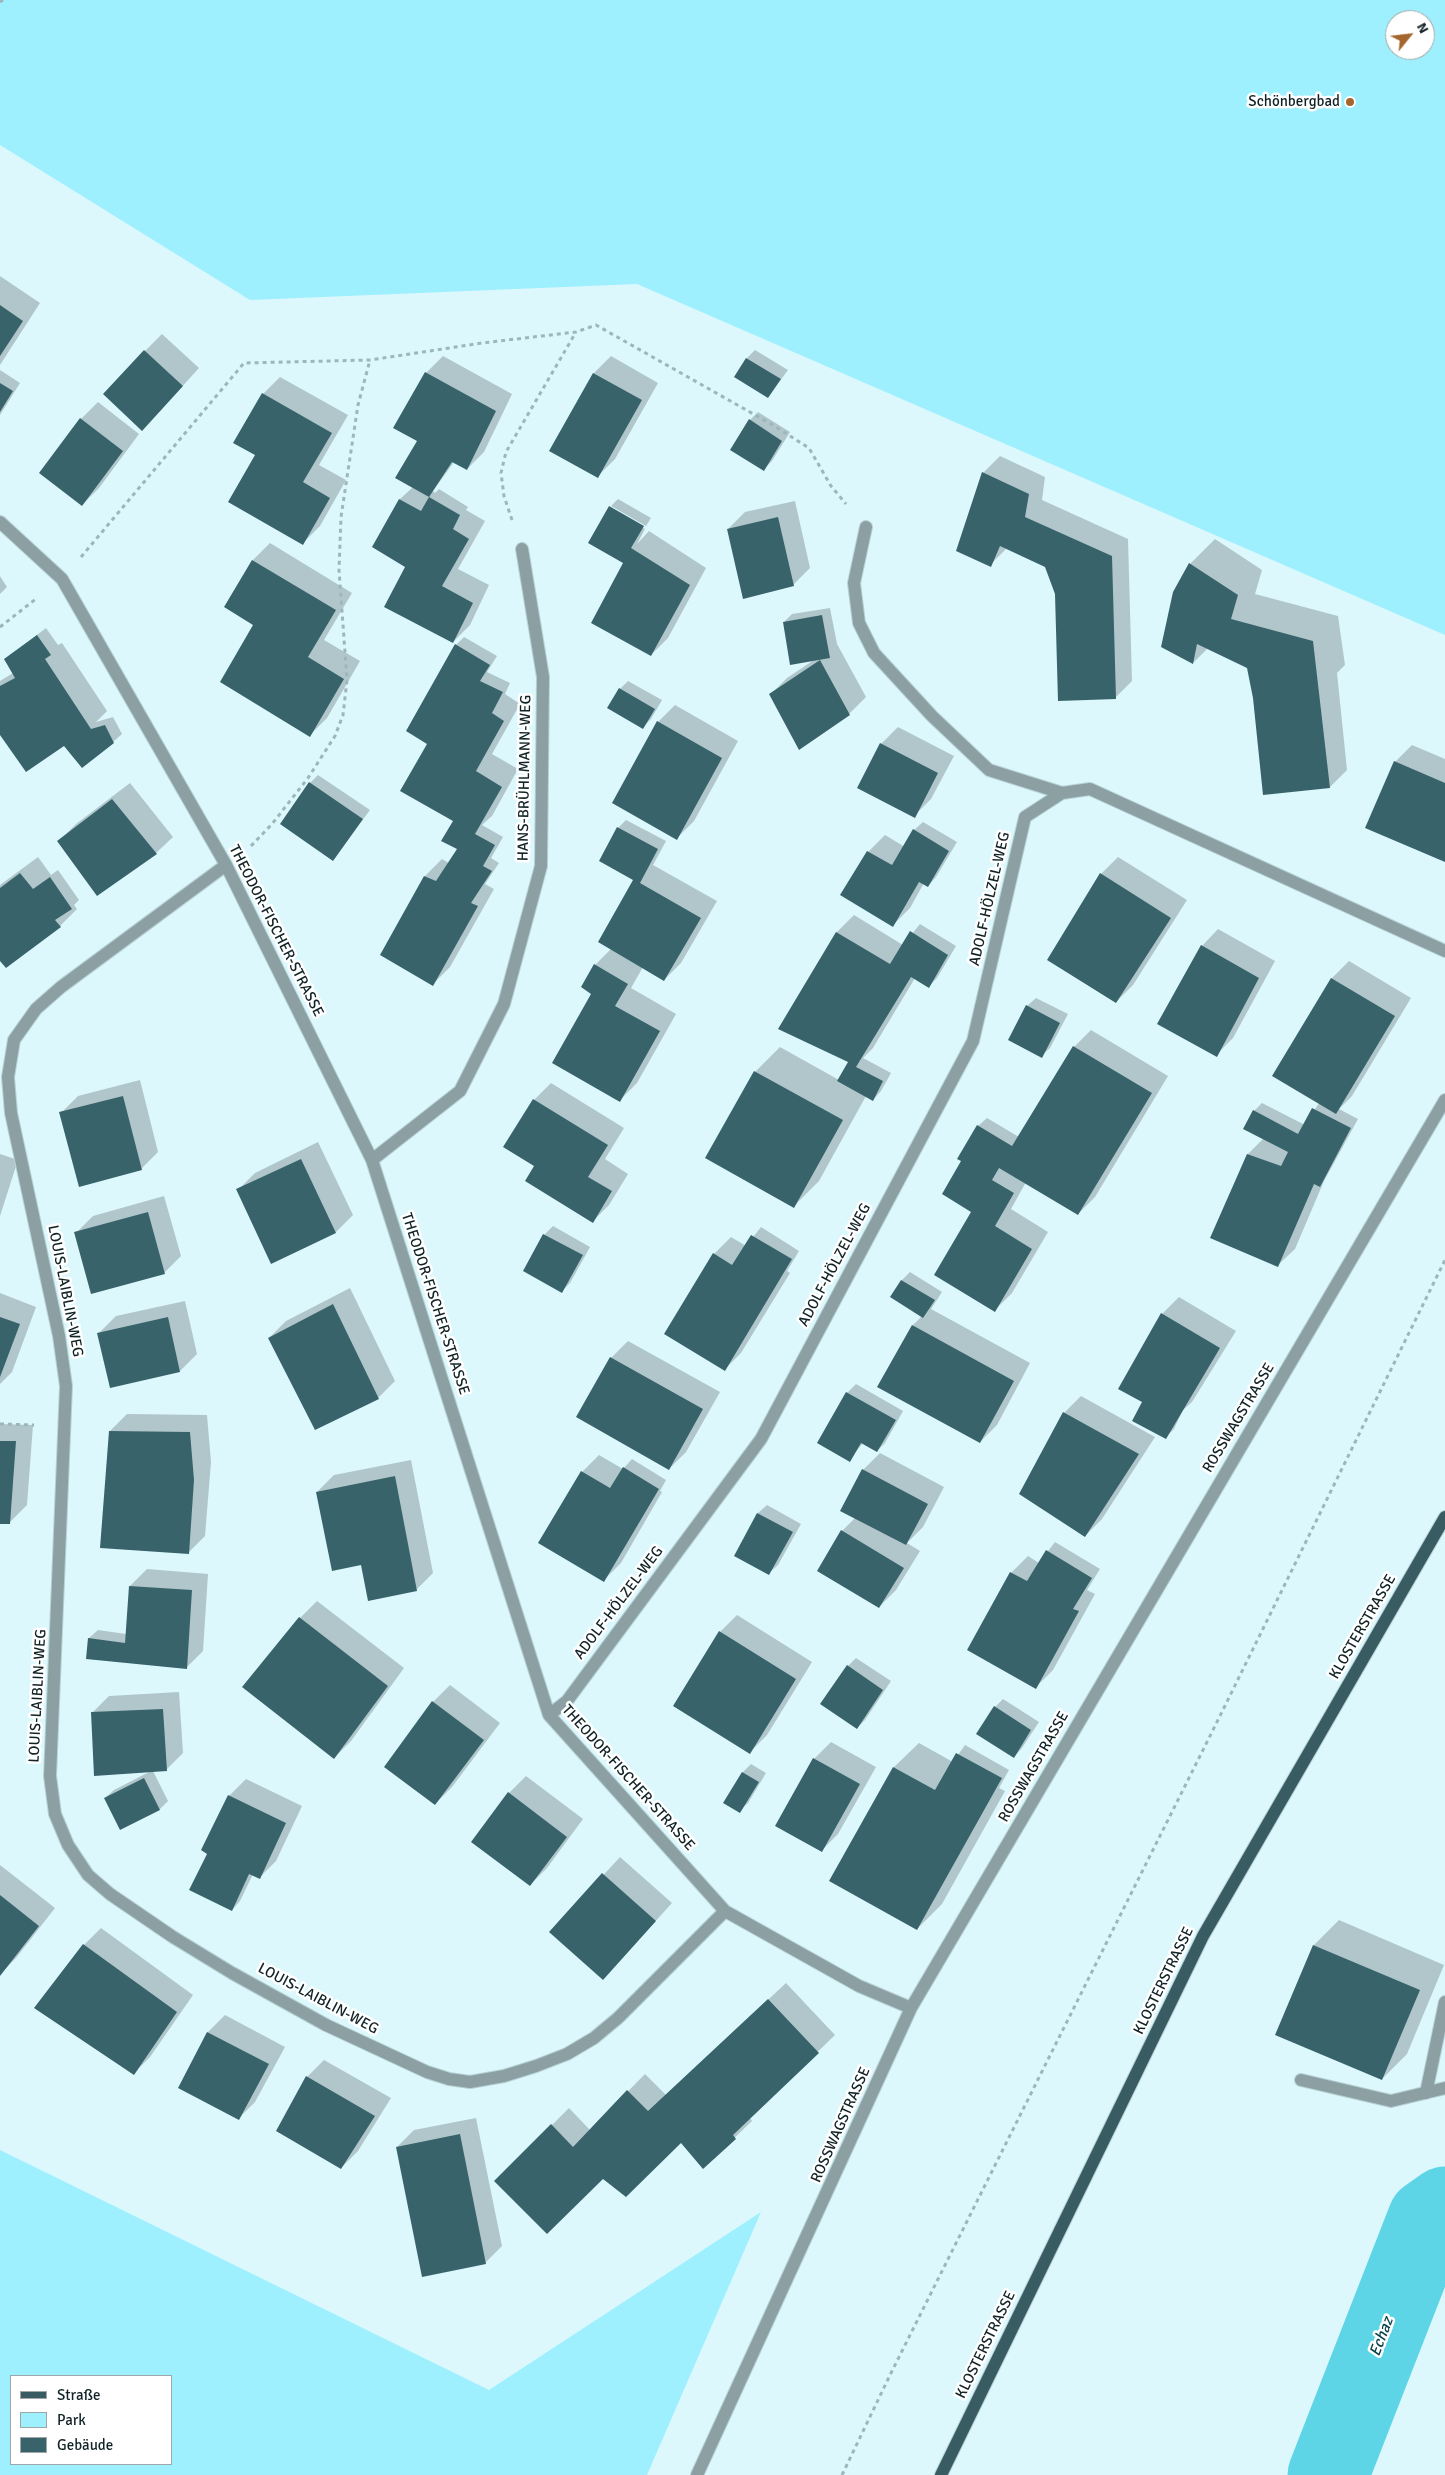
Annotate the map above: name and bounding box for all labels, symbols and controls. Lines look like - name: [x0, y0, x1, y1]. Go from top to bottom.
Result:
- north arrow: [1385, 10, 1435, 60]
- text: N: [1413, 20, 1432, 36]
- place label: Schönbergbad: [1248, 93, 1340, 111]
- marker: Schönbergbad: [1344, 96, 1356, 108]
- street label: HANS-BRÜHLMANN-WEG: [515, 695, 535, 861]
- street label: ADOLF-HÖLZEL-WEG: [966, 830, 1014, 968]
- street label: THEODOR-FISCHER-STRASSE: [225, 842, 327, 1020]
- street label: ADOLF-HÖLZEL-WEG: [795, 1200, 875, 1330]
- street label: THEODOR-FISCHER-STRASSE: [397, 1211, 473, 1397]
- street label: LOUIS-LAIBLIN-WEG: [43, 1224, 87, 1358]
- street label: ROSSWAGSTRASSE: [1199, 1360, 1279, 1476]
- street label: ADOLF-HÖLZEL-WEG: [571, 1543, 667, 1663]
- street label: KLOSTERSTRASSE: [1326, 1572, 1400, 1682]
- street label: LOUIS-LAIBLIN-WEG: [26, 1629, 50, 1763]
- street label: THEODOR-FISCHER-STRASSE: [558, 1701, 698, 1855]
- street label: ROSSWAGSTRASSE: [995, 1709, 1073, 1825]
- street label: KLOSTERSTRASSE: [1130, 1924, 1198, 2038]
- street label: LOUIS-LAIBLIN-WEG: [255, 1960, 381, 2038]
- street label: ROSSWAGSTRASSE: [807, 2064, 875, 2186]
- street label: KLOSTERSTRASSE: [952, 2288, 1020, 2402]
- water label: Echaz: [1366, 2315, 1398, 2359]
- legend: [10, 2375, 172, 2465]
- text: Straße: [57, 2386, 101, 2404]
- text: Park: [57, 2411, 86, 2429]
- text: Gebäude: [57, 2436, 113, 2454]

